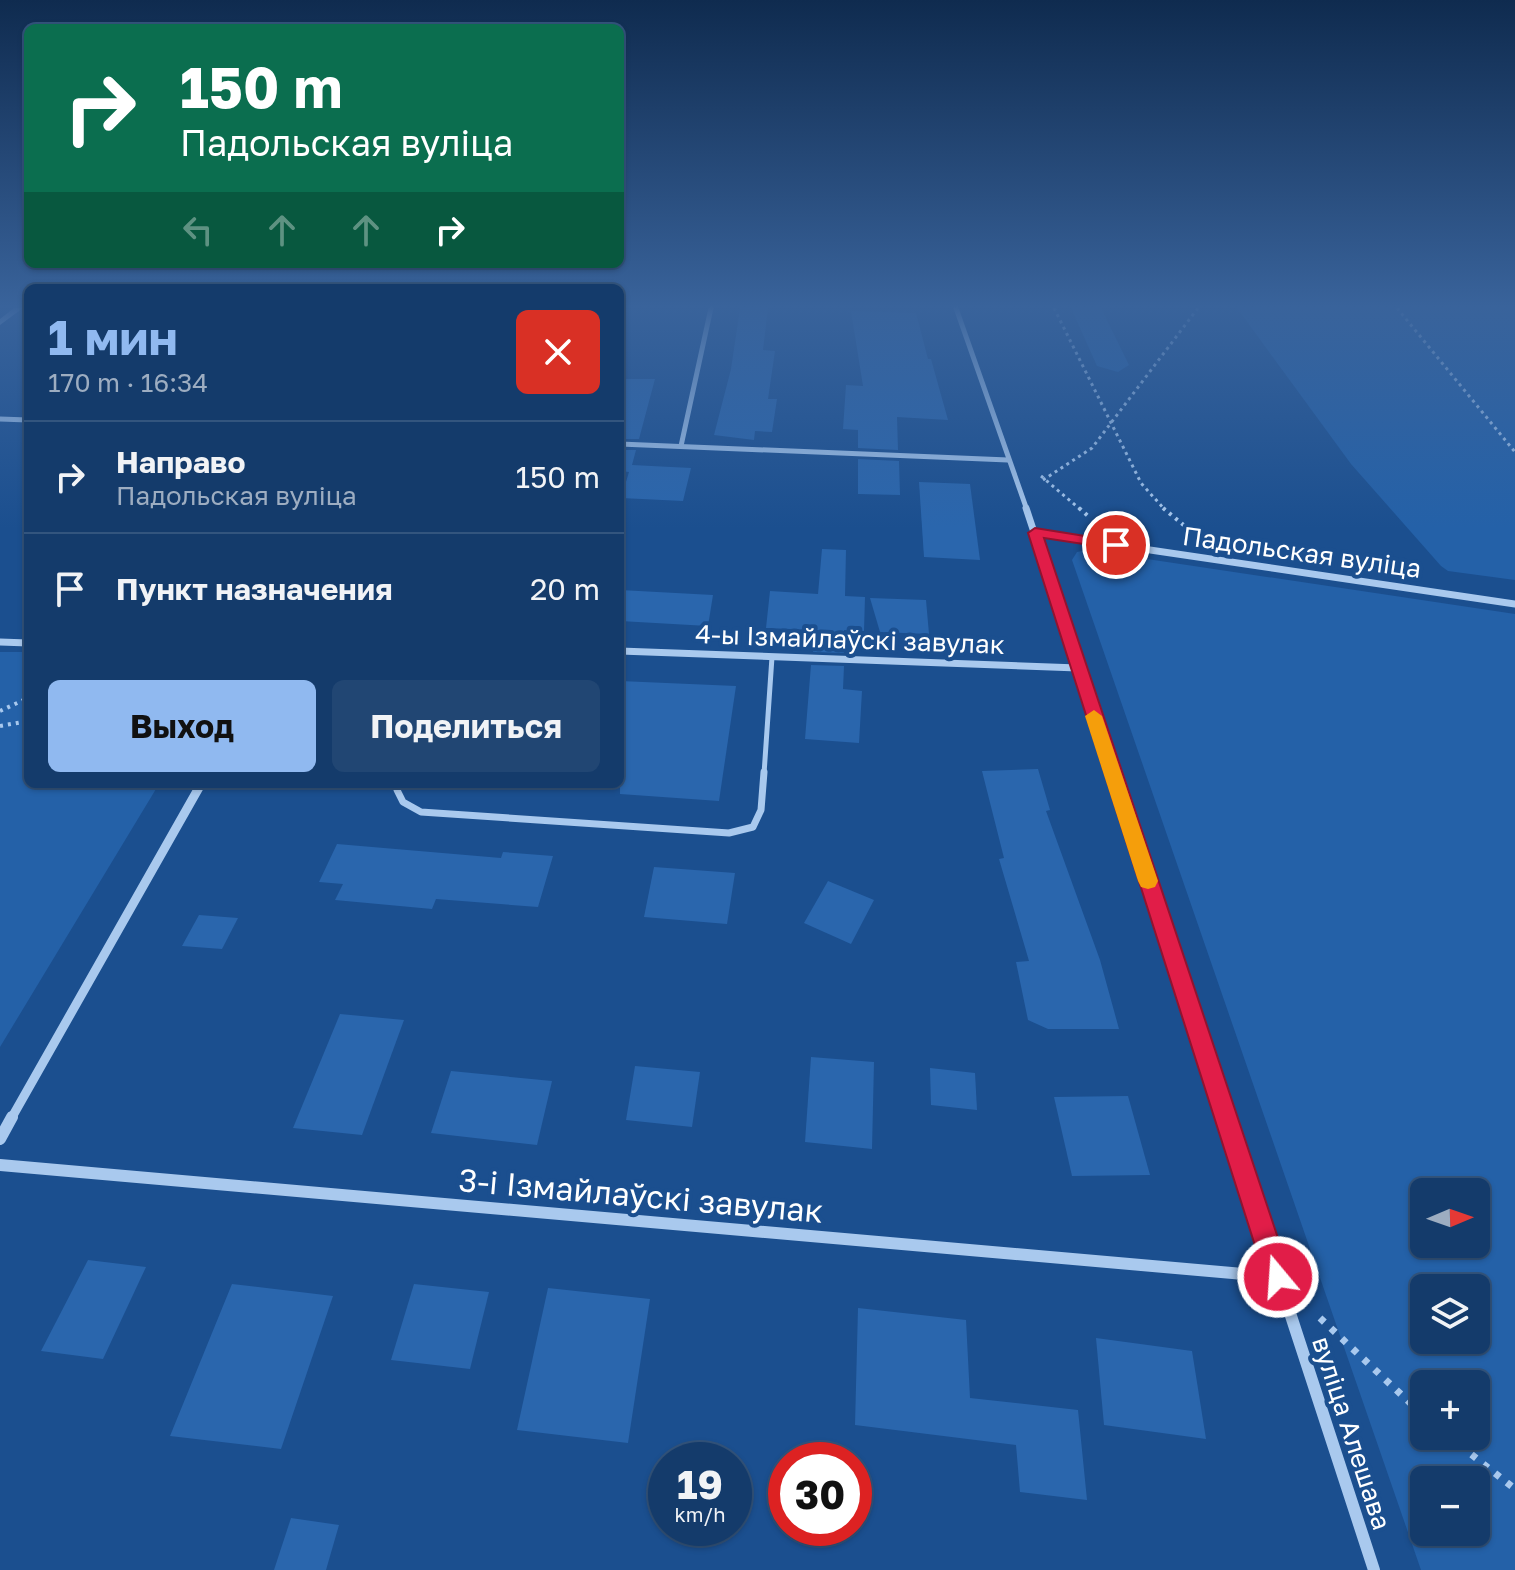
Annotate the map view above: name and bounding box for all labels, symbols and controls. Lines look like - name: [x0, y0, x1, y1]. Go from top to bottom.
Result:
- text: 150 m: [180, 53, 342, 120]
- icon: right: [48, 56, 152, 160]
- text: Падольская вуліца: [180, 121, 513, 164]
- icon: left: [176, 208, 220, 252]
- icon: ahead: [260, 208, 304, 252]
- icon: ahead: [344, 208, 388, 252]
- icon: right: [428, 208, 472, 252]
- text: 1 мин: [48, 308, 178, 366]
- button: close: [516, 310, 600, 394]
- text: 170 m · 16:34: [48, 367, 208, 398]
- text: Направо: [116, 444, 245, 480]
- icon: right: [48, 455, 92, 499]
- text: 150 m: [515, 459, 600, 495]
- text: Падольская вуліца: [116, 480, 357, 511]
- pin: [1082, 511, 1150, 579]
- street label: Падольская вуліца: [1181, 520, 1423, 584]
- icon: arrive: [1094, 523, 1138, 567]
- icon: arrive: [48, 567, 92, 611]
- text: Пункт назначения: [116, 571, 393, 607]
- text: 20 m: [530, 571, 600, 607]
- street label: 4-ы Ізмайлаўскі завулак: [695, 618, 1005, 660]
- button: Выход: [48, 680, 316, 772]
- button: Поделиться: [332, 680, 600, 772]
- street label: 3-і Ізмайлаўскі завулак: [457, 1160, 825, 1230]
- north arrow: [1410, 1178, 1490, 1258]
- map controls: [1410, 1178, 1490, 1546]
- position arrow: [1236, 1235, 1320, 1319]
- button: layers: [1410, 1274, 1490, 1354]
- street label: вуліца Алешава: [1306, 1332, 1398, 1534]
- button: +: [1410, 1370, 1490, 1450]
- speed limit sign: 30: [768, 1442, 872, 1546]
- text: 19: [677, 1460, 723, 1508]
- button: −: [1410, 1466, 1490, 1546]
- text: km/h: [675, 1502, 725, 1526]

